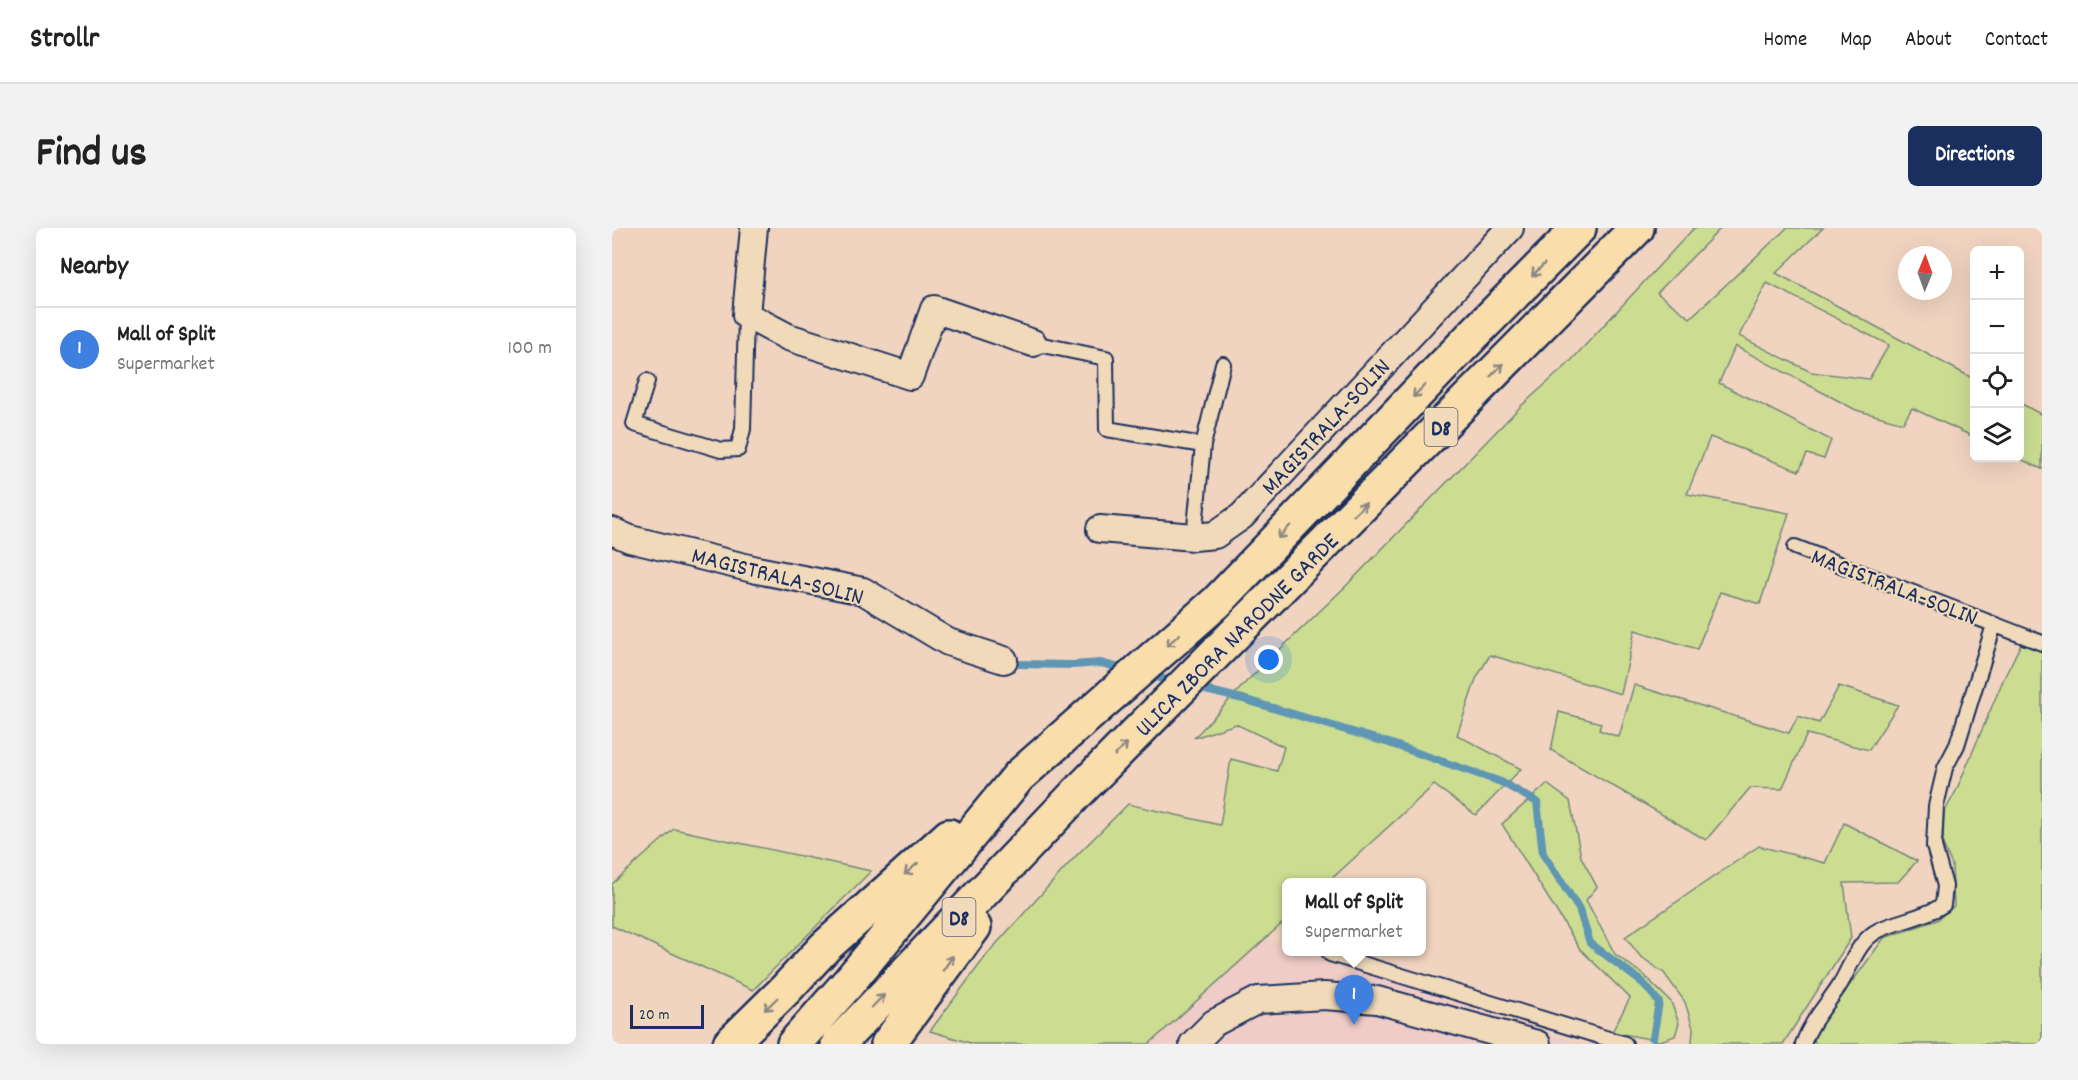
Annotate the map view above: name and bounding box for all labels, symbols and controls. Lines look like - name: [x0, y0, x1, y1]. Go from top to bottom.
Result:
- text: Strollr: [30, 21, 99, 61]
- text: Home: [1763, 26, 1807, 56]
- text: Map: [1840, 26, 1872, 56]
- text: About: [1905, 26, 1952, 56]
- text: Contact: [1985, 26, 2048, 56]
- text: Find us: [36, 126, 147, 186]
- button: Directions: [1908, 126, 2042, 186]
- north arrow: [1898, 246, 1952, 300]
- map controls: [1970, 246, 2024, 462]
- button: +: [1970, 246, 2024, 300]
- text: Nearby: [60, 249, 128, 286]
- one-way arrow: [1530, 262, 1545, 277]
- button: −: [1970, 300, 2024, 354]
- text: Mall of Split: [117, 320, 216, 351]
- text: 1: [77, 335, 82, 363]
- text: 100 m: [508, 335, 552, 363]
- text: Supermarket: [117, 351, 215, 379]
- street label: MAGISTRALA-SOLIN: [1255, 352, 1400, 504]
- button: locate: [1970, 354, 2024, 408]
- one-way arrow: [1490, 362, 1504, 377]
- one-way arrow: [1412, 384, 1426, 399]
- road number: D8: [1424, 408, 1458, 446]
- button: layers: [1970, 408, 2024, 462]
- one-way arrow: [1353, 501, 1367, 516]
- one-way arrow: [1277, 525, 1291, 540]
- street label: ULICA ZBORA NARODNE GARDE: [1128, 526, 1348, 746]
- street label: MAGISTRALA-SOLIN: [688, 540, 867, 616]
- street label: MAGISTRALA-SOLIN: [1806, 541, 1982, 636]
- one-way arrow: [1166, 633, 1181, 647]
- your location: [1254, 645, 1283, 674]
- one-way arrow: [1114, 741, 1129, 756]
- one-way arrow: [904, 862, 919, 876]
- popup: [1282, 878, 1426, 956]
- text: Mall of Split: [1305, 888, 1403, 919]
- road number: D8: [942, 898, 976, 936]
- text: Supermarket: [1305, 919, 1403, 947]
- one-way arrow: [942, 955, 954, 972]
- pin: 1: [1334, 976, 1374, 1025]
- one-way arrow: [871, 994, 886, 1009]
- one-way arrow: [763, 997, 778, 1012]
- scale bar: [630, 1002, 704, 1030]
- text: 20 m: [639, 1004, 669, 1027]

